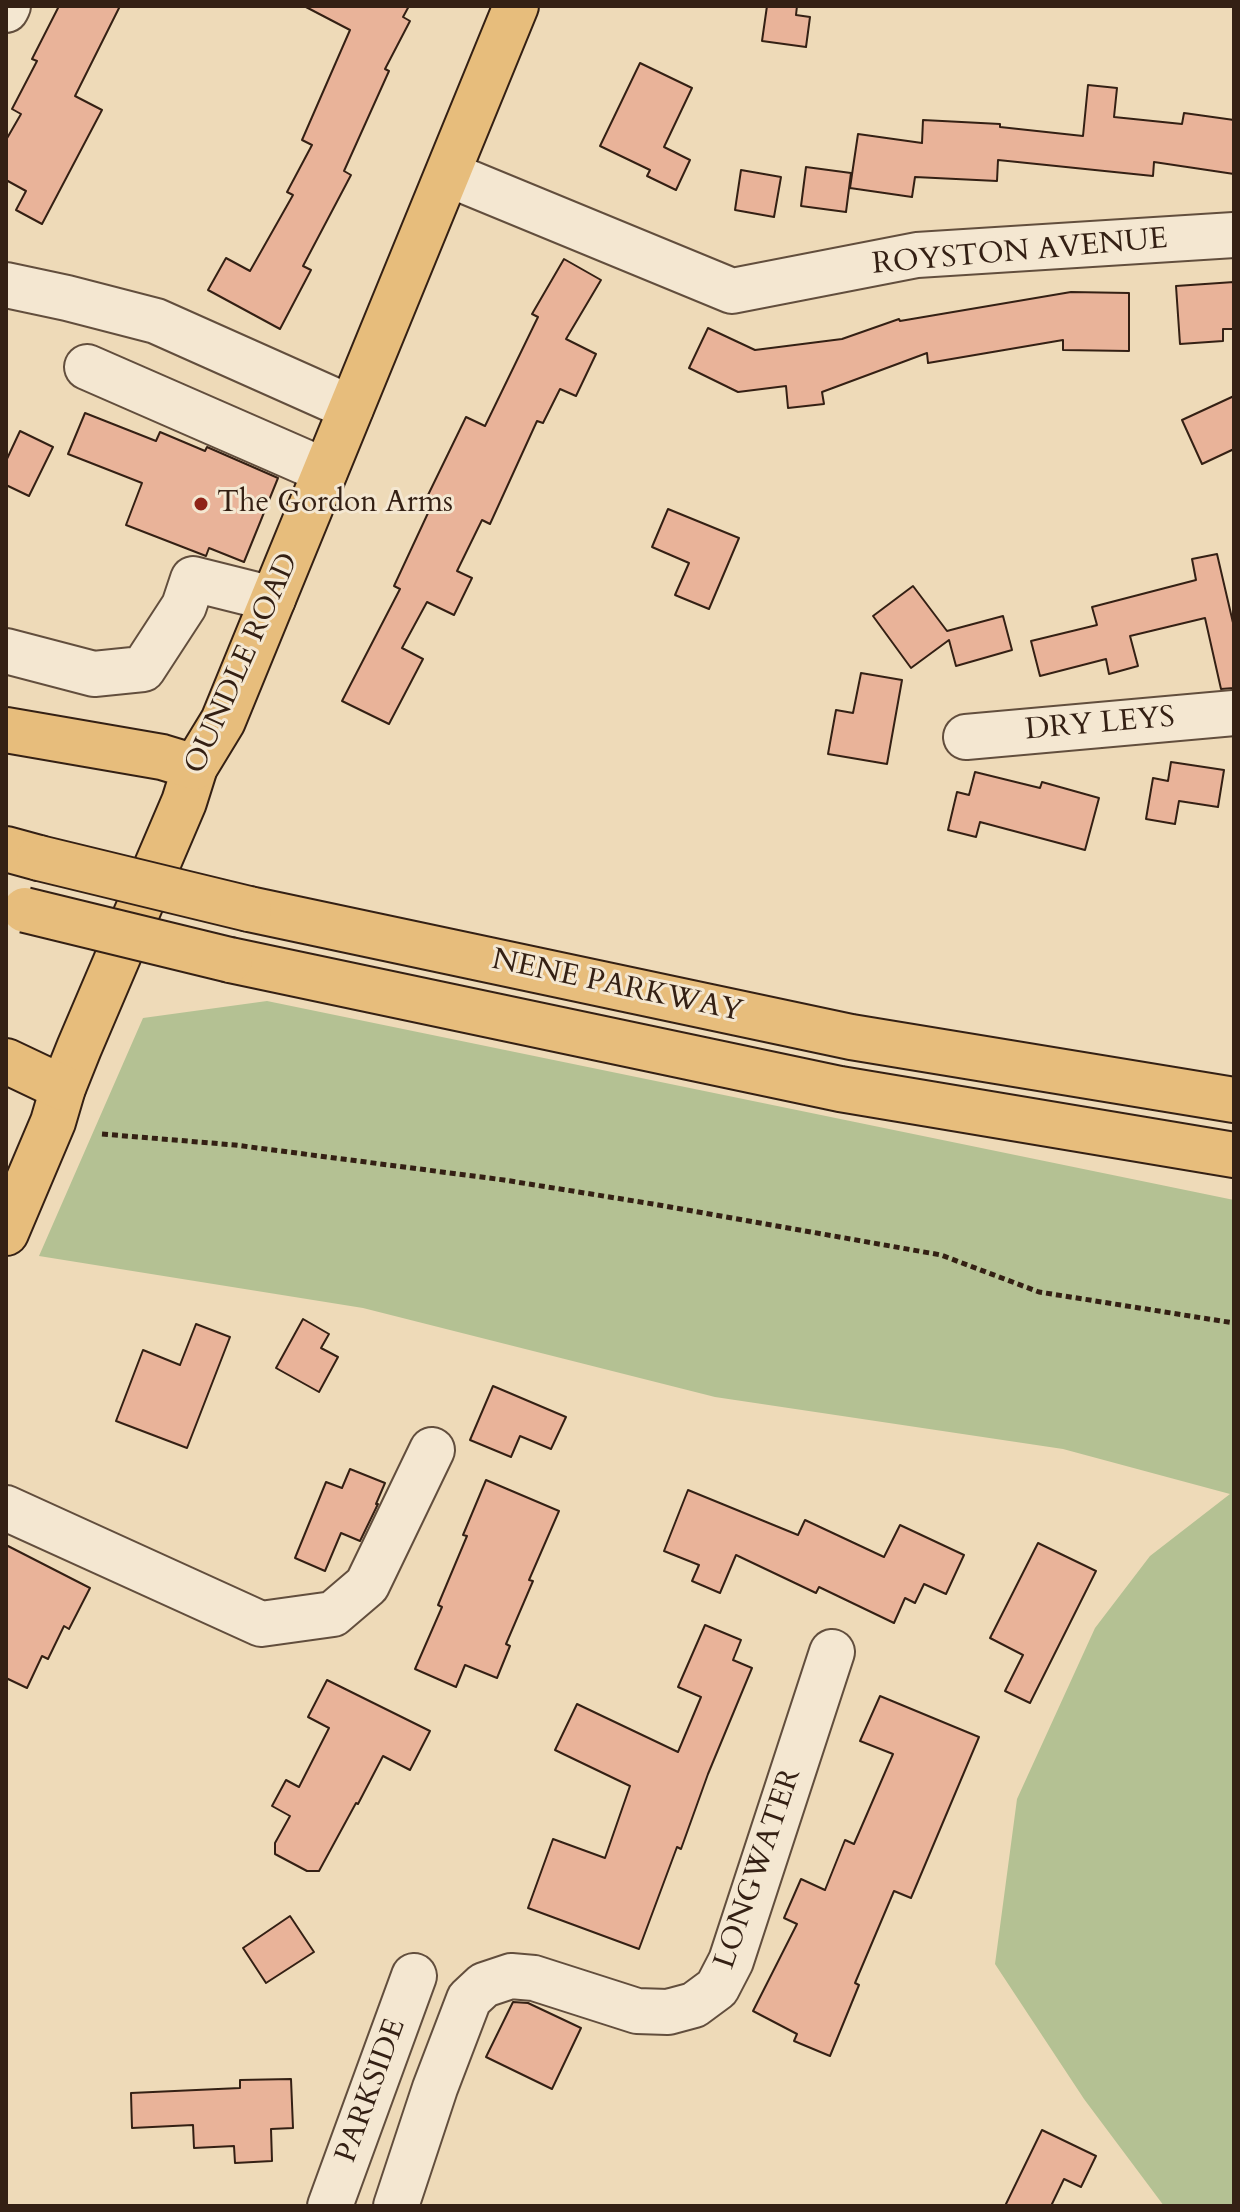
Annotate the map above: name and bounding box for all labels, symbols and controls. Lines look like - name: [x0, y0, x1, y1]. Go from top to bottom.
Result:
- street label: ROYSTON AVENUE: [871, 222, 1169, 284]
- place label: The Gordon Arms: [217, 486, 453, 522]
- marker: The Gordon Arms: [192, 495, 210, 513]
- street label: OUNDLE ROAD: [178, 548, 308, 780]
- street label: DRY LEYS: [1024, 701, 1176, 749]
- street label: NENE PARKWAY: [488, 943, 746, 1031]
- street label: LONGWATER: [708, 1764, 810, 1974]
- street label: PARKSIDE: [329, 2014, 415, 2168]

